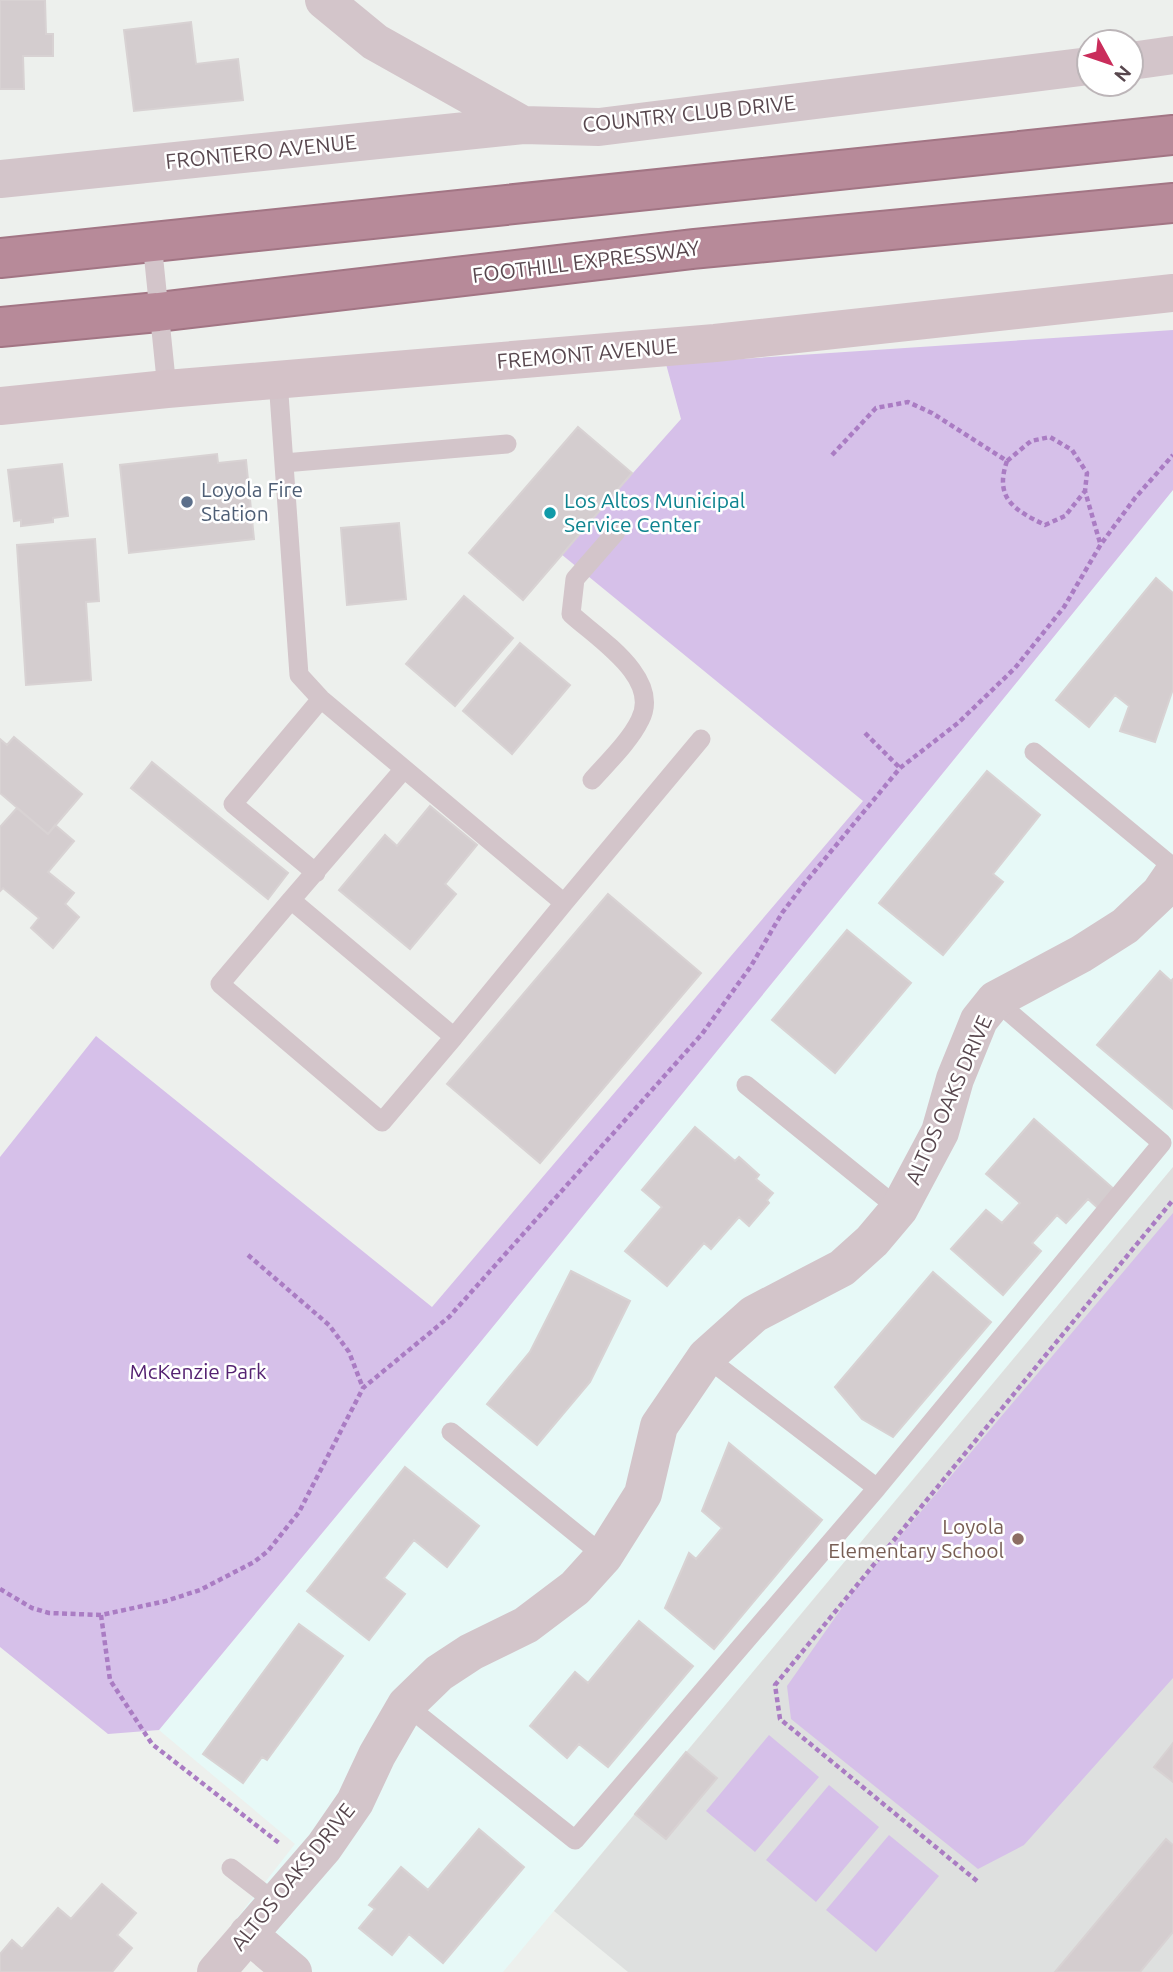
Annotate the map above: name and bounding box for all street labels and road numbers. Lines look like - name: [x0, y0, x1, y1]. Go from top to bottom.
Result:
- street label: COUNTRY CLUB DRIVE: [581, 90, 797, 136]
- street label: FRONTERO AVENUE: [164, 129, 358, 173]
- street label: FOOTHILL EXPRESSWAY: [471, 235, 701, 287]
- street label: FREMONT AVENUE: [496, 333, 678, 373]
- street label: ALTOS OAKS DRIVE: [900, 1011, 996, 1188]
- street label: ALTOS OAKS DRIVE: [225, 1798, 359, 1955]

